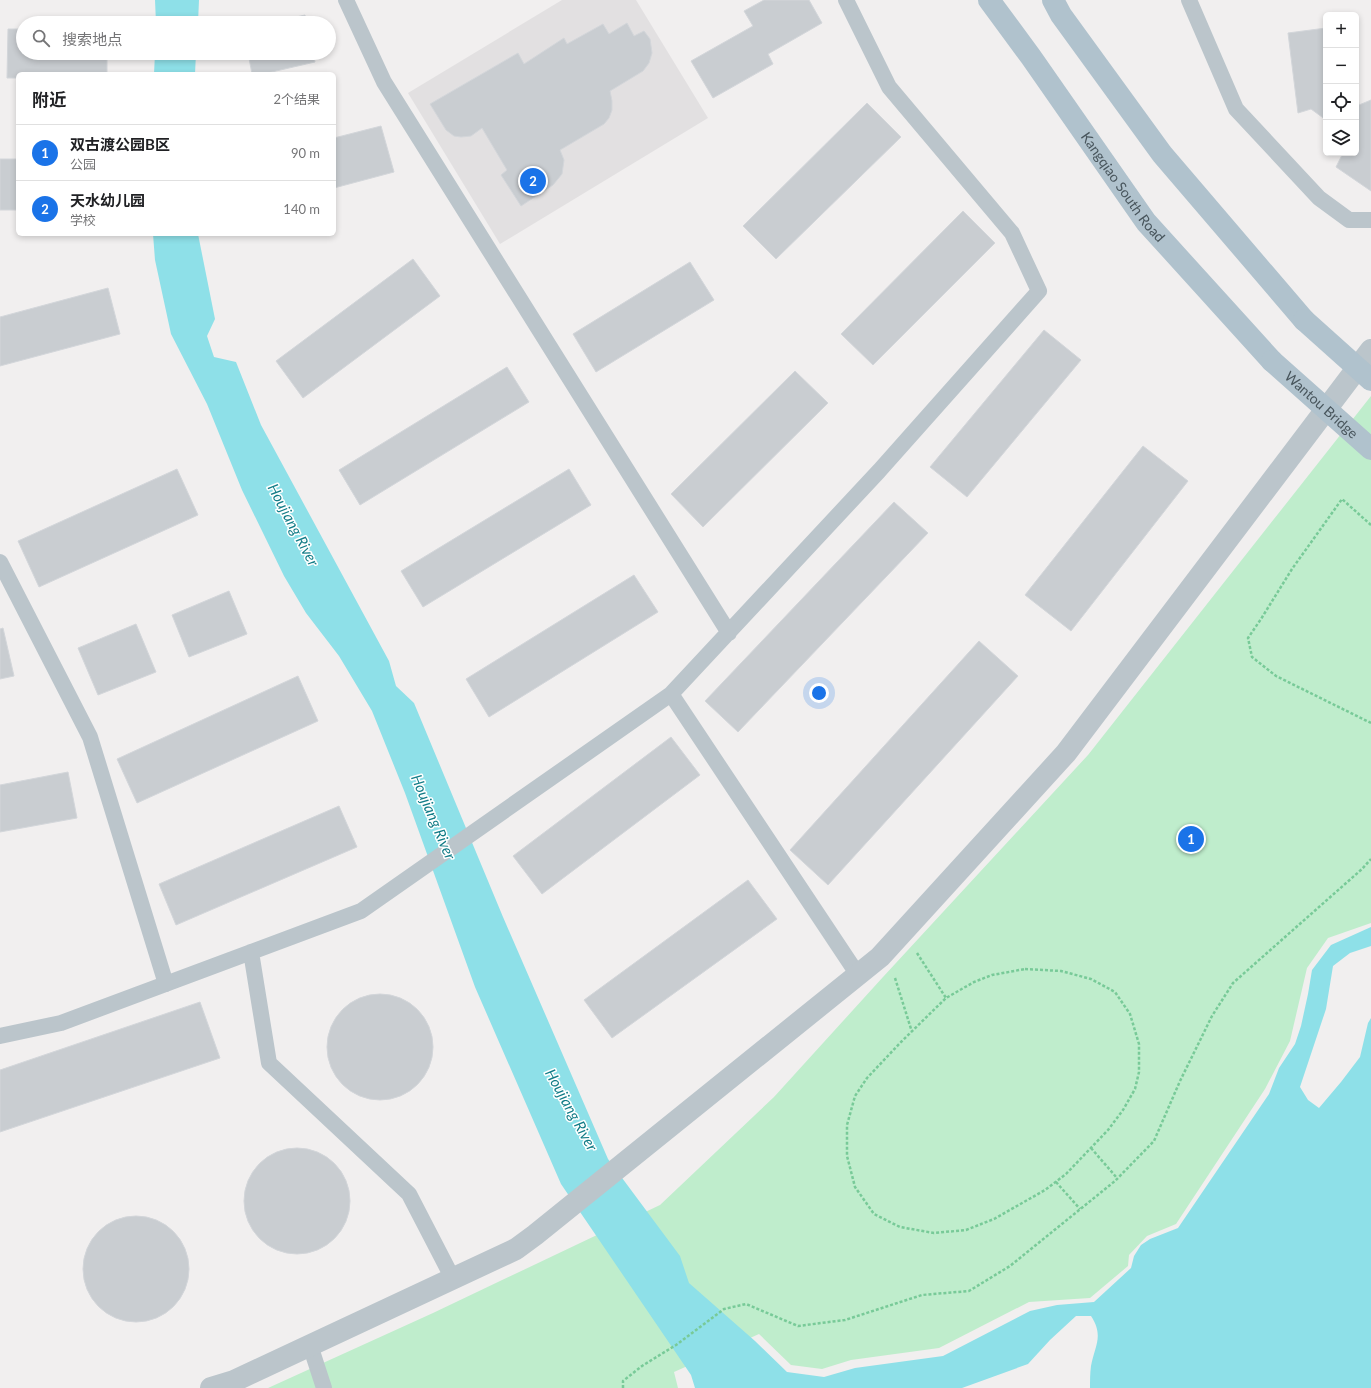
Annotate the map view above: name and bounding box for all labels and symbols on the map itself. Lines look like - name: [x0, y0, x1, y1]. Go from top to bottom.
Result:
- street label: Kangqiao South Road: [1078, 128, 1169, 245]
- pin: 2: [520, 166, 546, 196]
- street label: Wantou Bridge: [1281, 367, 1362, 442]
- water label: Houjiang River: [265, 480, 324, 570]
- your location: [809, 683, 829, 703]
- water label: Houjiang River: [408, 771, 460, 863]
- pin: 1: [1178, 824, 1204, 854]
- water label: Houjiang River: [542, 1065, 602, 1154]

